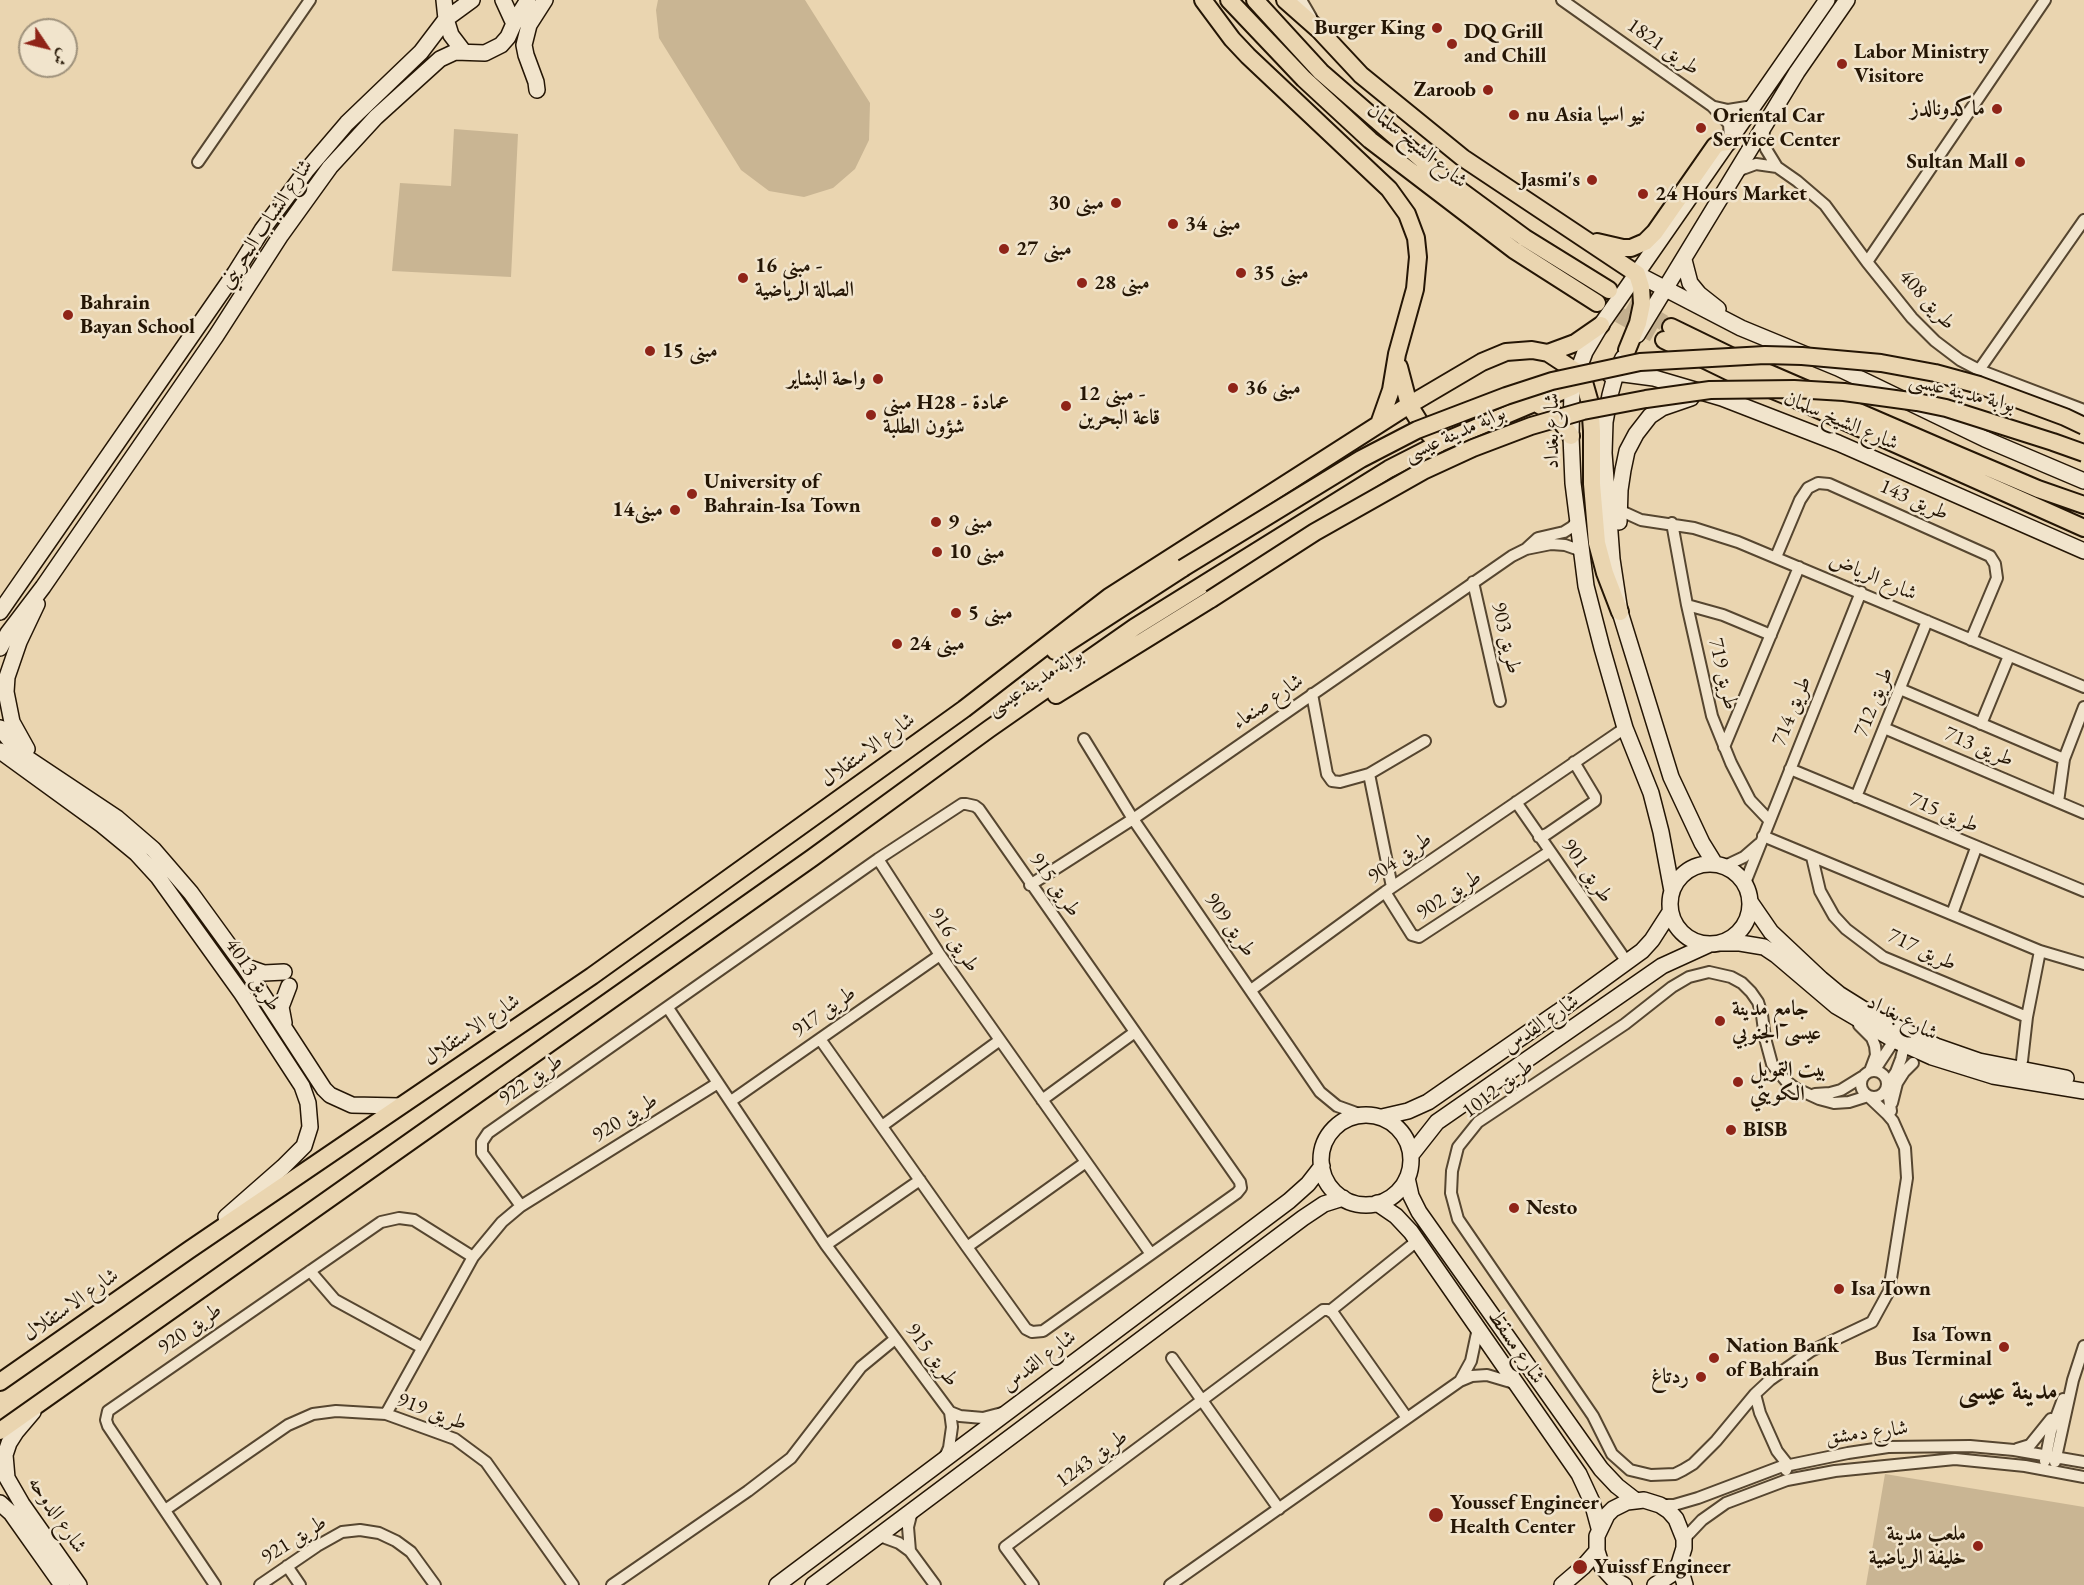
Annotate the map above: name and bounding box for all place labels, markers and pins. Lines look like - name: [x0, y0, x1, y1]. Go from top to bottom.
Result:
- place label: Burger King: [1314, 15, 1425, 41]
- place label: DQ Grill and Chill: [1464, 19, 1546, 69]
- marker: Burger King: [1430, 21, 1444, 35]
- marker: DQ Grill and Chill: [1445, 37, 1459, 51]
- place label: Labor Ministry Visitore: [1854, 39, 1989, 89]
- marker: Labor Ministry Visitore: [1835, 57, 1849, 71]
- place label: Zaroob: [1414, 77, 1476, 103]
- marker: Zaroob: [1481, 83, 1495, 97]
- place label: ماكدونالدز: [1911, 96, 1985, 122]
- place label: nu Asia نيو اسيا: [1526, 102, 1645, 128]
- marker: ماكدونالدز: [1990, 102, 2004, 116]
- place label: Oriental Car Service Center: [1713, 103, 1840, 153]
- marker: nu Asia نيو اسيا: [1507, 108, 1521, 122]
- marker: Oriental Car Service Center: [1694, 121, 1708, 135]
- place label: Sultan Mall: [1906, 149, 2008, 175]
- marker: Sultan Mall: [2013, 155, 2027, 169]
- place label: Jasmi's: [1520, 167, 1580, 193]
- marker: Jasmi's: [1585, 173, 1599, 187]
- place label: 24 Hours Market: [1655, 181, 1807, 207]
- marker: 24 Hours Market: [1636, 187, 1650, 201]
- place label: مبنى 30: [1048, 190, 1104, 216]
- marker: مبنى 30: [1109, 196, 1123, 210]
- place label: مبنى 34: [1185, 211, 1241, 237]
- marker: مبنى 34: [1166, 217, 1180, 231]
- place label: مبنى 27: [1016, 236, 1072, 262]
- marker: مبنى 27: [997, 242, 1011, 256]
- place label: مبنى 16 - الصالة الرياضية: [755, 253, 854, 303]
- place label: مبنى 35: [1253, 260, 1309, 286]
- marker: مبنى 35: [1234, 266, 1248, 280]
- place label: مبنى 28: [1094, 270, 1150, 296]
- marker: مبنى 16 - الصالة الرياضية: [736, 271, 750, 285]
- marker: مبنى 28: [1075, 276, 1089, 290]
- place label: Bahrain Bayan School: [80, 290, 195, 340]
- marker: Bahrain Bayan School: [61, 308, 75, 322]
- place label: مبنى 15: [662, 338, 718, 364]
- marker: مبنى 15: [643, 344, 657, 358]
- place label: واحة البشاير: [787, 366, 866, 392]
- marker: واحة البشاير: [871, 372, 885, 386]
- place label: مبنى 36: [1245, 375, 1301, 401]
- place label: مبنى 12 - قاعة البحرين: [1078, 381, 1160, 431]
- marker: مبنى 36: [1226, 381, 1240, 395]
- place label: مبنى H28 - عمادة شؤون الطلبة: [883, 390, 1009, 440]
- marker: مبنى 12 - قاعة البحرين: [1059, 399, 1073, 413]
- marker: مبنى H28 - عمادة شؤون الطلبة: [864, 408, 878, 422]
- place label: University of Bahrain-Isa Town: [704, 469, 861, 519]
- marker: University of Bahrain-Isa Town: [685, 487, 699, 501]
- place label: مبنى14: [612, 497, 663, 523]
- marker: مبنى14: [668, 503, 682, 517]
- place label: مبنى 9: [948, 509, 993, 535]
- marker: مبنى 9: [929, 515, 943, 529]
- place label: مبنى 10: [949, 539, 1005, 565]
- marker: مبنى 10: [930, 545, 944, 559]
- place label: مبنى 5: [968, 600, 1013, 626]
- marker: مبنى 5: [949, 606, 963, 620]
- place label: مبنى 24: [909, 631, 965, 657]
- marker: مبنى 24: [890, 637, 904, 651]
- place label: جامع مدينة عيسى الجنوبي: [1732, 996, 1821, 1046]
- marker: جامع مدينة عيسى الجنوبي: [1713, 1014, 1727, 1028]
- place label: بيت التمويل الكويتي: [1750, 1057, 1826, 1107]
- marker: بيت التمويل الكويتي: [1731, 1075, 1745, 1089]
- place label: BISB: [1743, 1117, 1787, 1143]
- marker: BISB: [1724, 1123, 1738, 1137]
- place label: Nesto: [1526, 1195, 1577, 1221]
- marker: Nesto: [1507, 1201, 1521, 1215]
- place label: Isa Town: [1851, 1276, 1931, 1302]
- marker: Isa Town: [1832, 1282, 1846, 1296]
- place label: Isa Town Bus Terminal: [1875, 1322, 1992, 1372]
- place label: Nation Bank of Bahrain: [1726, 1333, 1839, 1383]
- marker: Isa Town Bus Terminal: [1997, 1340, 2011, 1354]
- marker: Nation Bank of Bahrain: [1707, 1351, 1721, 1365]
- place label: ردتاغ: [1651, 1364, 1689, 1390]
- marker: ردتاغ: [1694, 1370, 1708, 1384]
- place label: Youssef Engineer Health Center: [1450, 1490, 1599, 1540]
- marker: Youssef Engineer Health Center: [1427, 1506, 1445, 1524]
- place label: ملعب مدينة خليفة الرياضية: [1869, 1521, 1966, 1571]
- marker: ملعب مدينة خليفة الرياضية: [1971, 1539, 1985, 1553]
- place label: Yuissf Engineer: [1594, 1554, 1731, 1580]
- marker: Yuissf Engineer: [1571, 1558, 1589, 1576]

